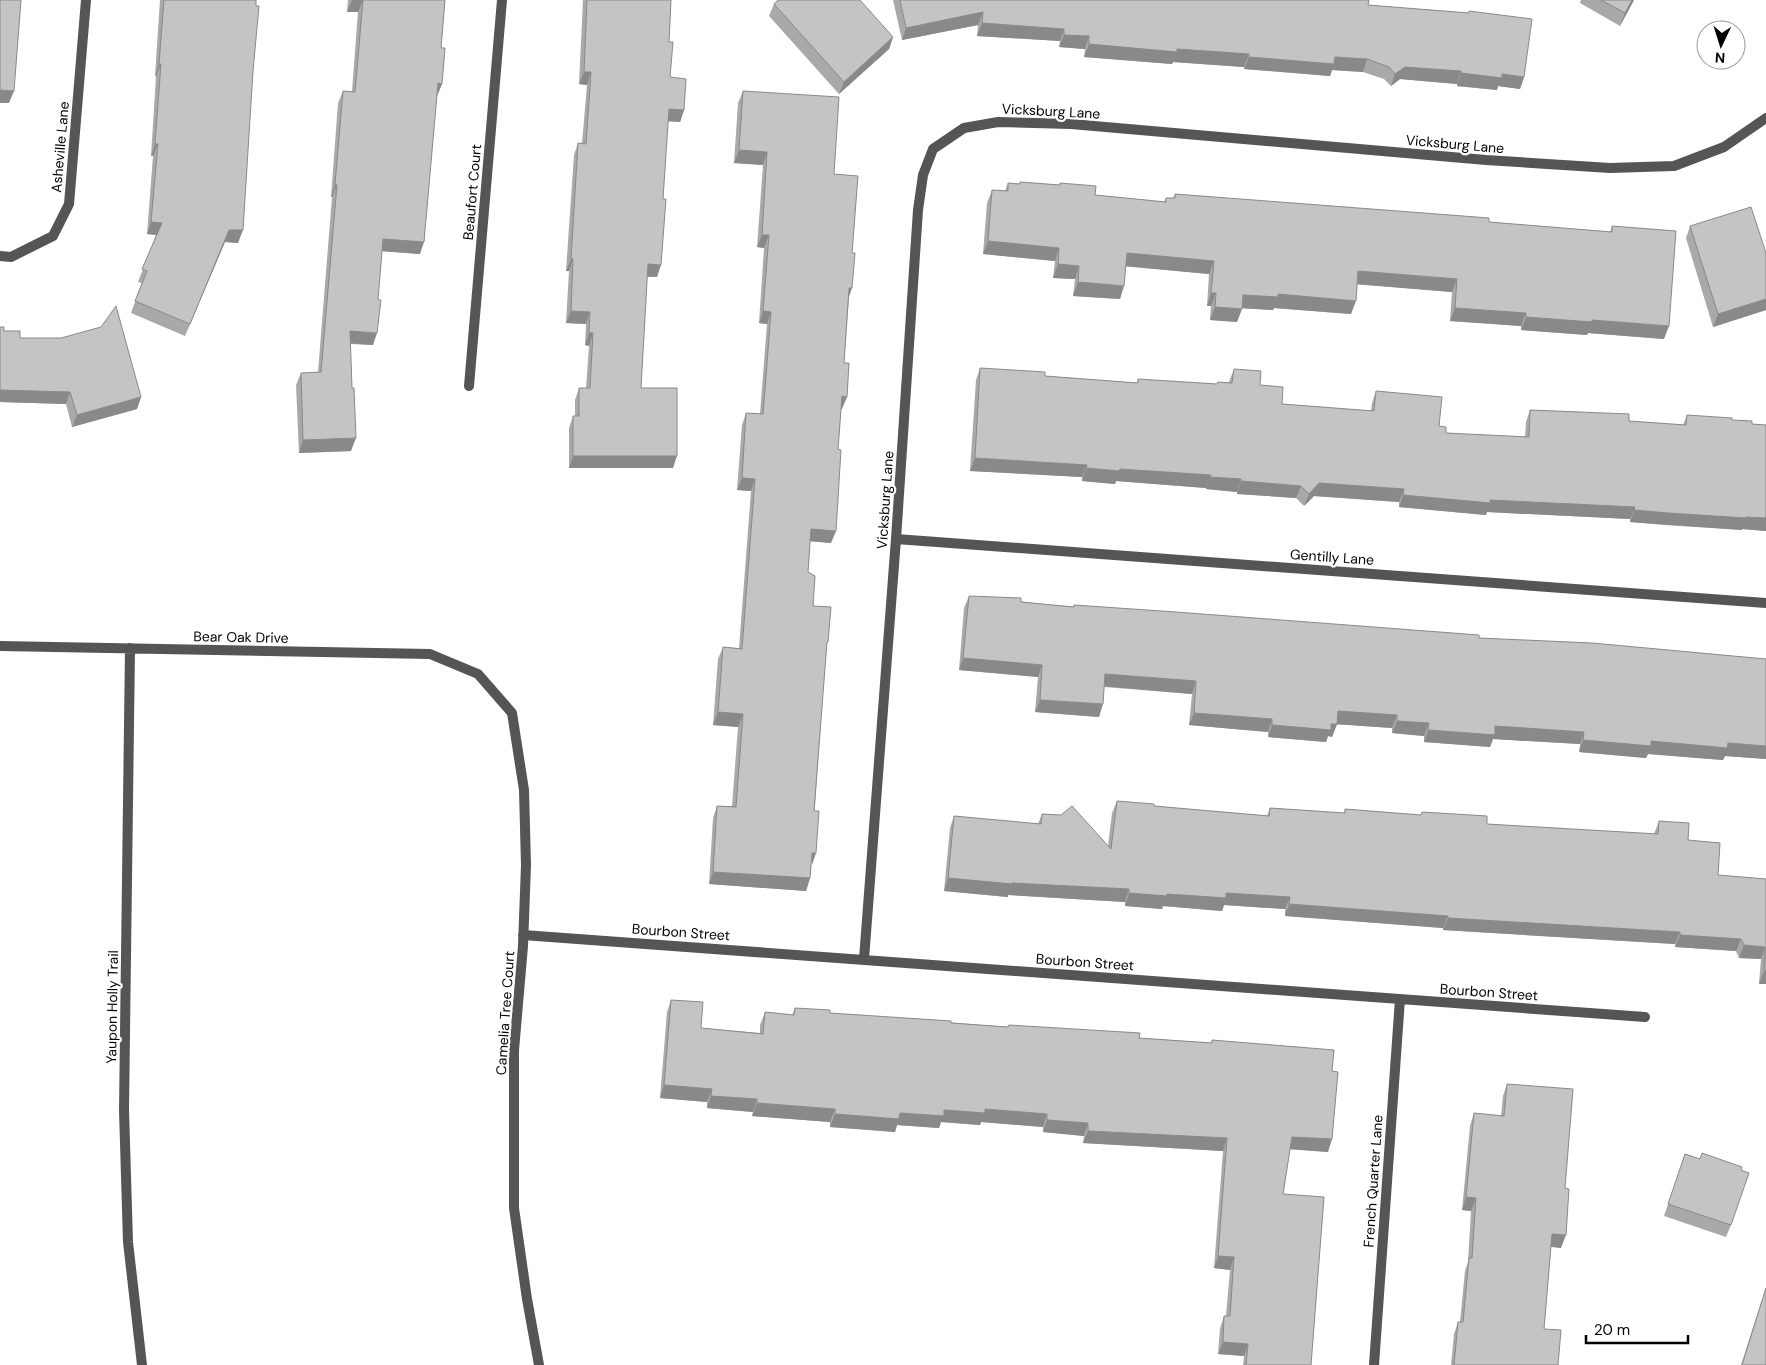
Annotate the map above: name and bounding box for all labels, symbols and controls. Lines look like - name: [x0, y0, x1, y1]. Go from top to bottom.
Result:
- north arrow: [1696, 20, 1746, 70]
- text: N: [1714, 49, 1726, 67]
- street label: Vicksburg Lane: [1001, 99, 1101, 123]
- street label: Asheville Lane: [47, 101, 73, 193]
- street label: Vicksburg Lane: [1405, 131, 1505, 157]
- street label: Beaufort Court: [459, 143, 485, 241]
- street label: Vicksburg Lane: [873, 450, 897, 550]
- street label: Gentilly Lane: [1289, 545, 1375, 569]
- street label: Bear Oak Drive: [193, 627, 289, 647]
- street label: Bourbon Street: [631, 920, 731, 944]
- street label: Yaupon Holly Trail: [102, 950, 122, 1064]
- street label: Camelia Tree Court: [492, 950, 518, 1076]
- street label: Bourbon Street: [1035, 950, 1135, 974]
- street label: Bourbon Street: [1439, 980, 1539, 1004]
- street label: French Quarter Lane: [1359, 1114, 1387, 1248]
- scale bar: [1586, 1312, 1688, 1344]
- text: 20 m: [1594, 1320, 1630, 1340]

